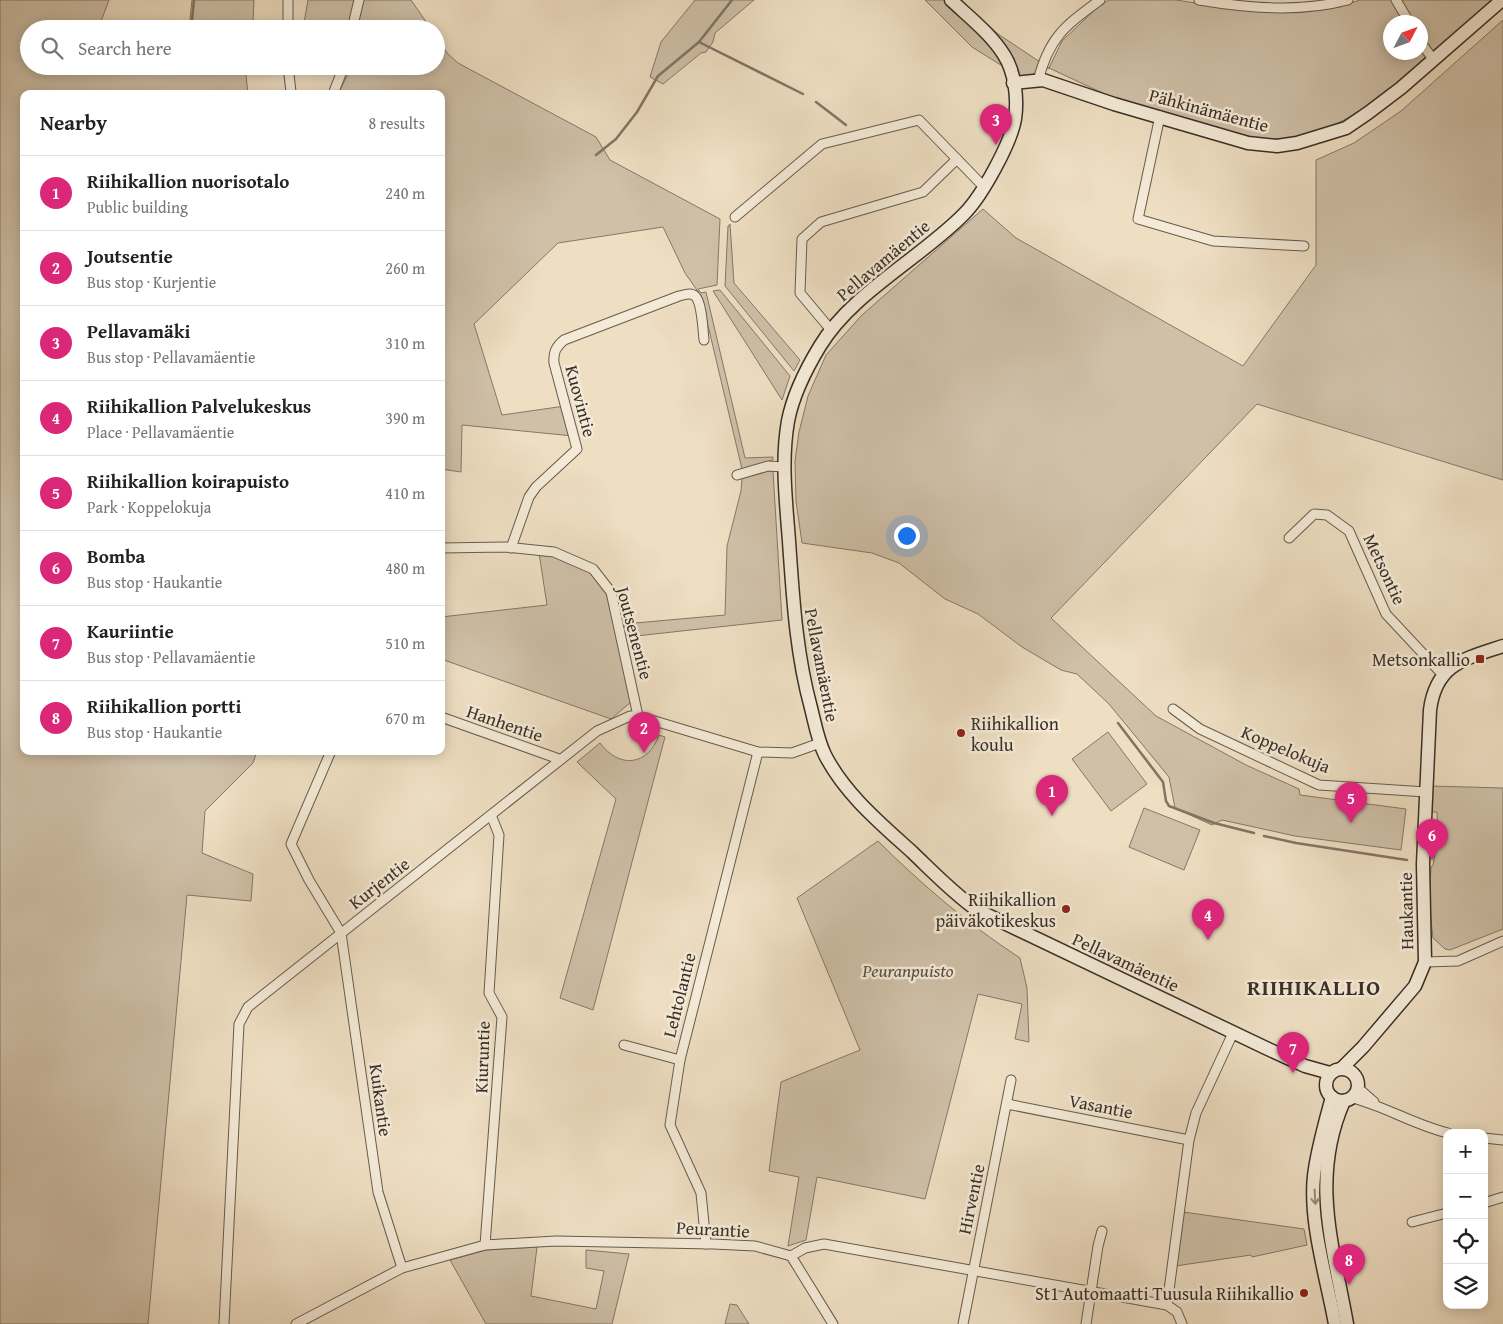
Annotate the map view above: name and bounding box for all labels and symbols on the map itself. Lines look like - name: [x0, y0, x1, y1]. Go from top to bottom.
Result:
- north arrow: [1383, 15, 1428, 60]
- street label: Pähkinämäentie: [1146, 81, 1272, 139]
- pin: 3: [980, 104, 1012, 145]
- street label: Pellavamäentie: [830, 213, 936, 307]
- street label: Kuovintie: [558, 362, 604, 440]
- your location: [894, 523, 920, 549]
- street label: Metsontie: [1357, 529, 1413, 609]
- street label: Joutsenentie: [609, 582, 660, 682]
- street label: Pellavamäentie: [798, 606, 846, 724]
- place label: Metsonkallio: [1372, 646, 1470, 673]
- marker: Metsonkallio: [1474, 653, 1486, 665]
- street label: Hanhentie: [463, 697, 547, 749]
- place label: Riihikallion koulu: [971, 710, 1059, 758]
- pin: 2: [628, 712, 660, 753]
- street label: Koppelokuja: [1237, 718, 1335, 780]
- marker: Riihikallion koulu: [955, 727, 967, 739]
- pin: 1: [1036, 775, 1068, 816]
- pin: 5: [1335, 782, 1367, 823]
- pin: 6: [1416, 819, 1448, 860]
- street label: Kurjentie: [343, 850, 415, 916]
- street label: Haukantie: [1392, 872, 1420, 950]
- place label: Riihikallion päiväkotikeskus: [935, 886, 1056, 934]
- pin: 4: [1192, 899, 1224, 940]
- marker: Riihikallion päiväkotikeskus: [1060, 903, 1072, 915]
- street label: Pellavamäentie: [1068, 925, 1184, 999]
- street label: Lehtolantie: [655, 950, 703, 1040]
- park label: Peuranpuisto: [861, 957, 954, 984]
- district label: RIIHIKALLIO: [1247, 971, 1381, 1003]
- street label: Kiuruntie: [467, 1020, 497, 1094]
- pin: 7: [1277, 1032, 1309, 1073]
- street label: Kuikantie: [363, 1062, 399, 1138]
- street label: Vasantie: [1067, 1087, 1135, 1125]
- street label: Hirventie: [950, 1161, 992, 1237]
- one-way arrow: [1310, 1188, 1319, 1204]
- street label: Peurantie: [676, 1214, 750, 1244]
- pin: 8: [1333, 1244, 1365, 1285]
- place label: St1 Automaatti Tuusula Riihikallio: [1035, 1280, 1294, 1307]
- marker: St1 Automaatti Tuusula Riihikallio: [1298, 1287, 1310, 1299]

